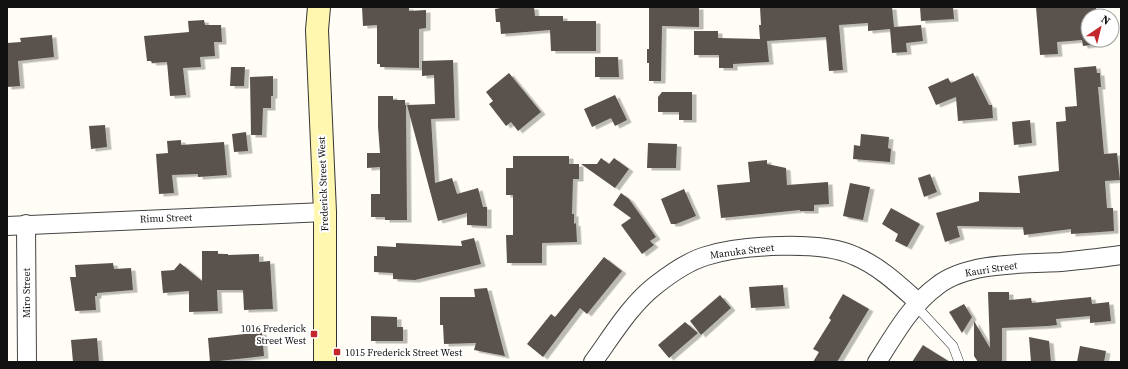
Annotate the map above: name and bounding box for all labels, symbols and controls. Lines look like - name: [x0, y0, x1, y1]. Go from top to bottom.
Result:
- north arrow: [1080, 8, 1120, 48]
- text: N: [1098, 12, 1113, 29]
- street label: Frederick Street West: [315, 136, 331, 232]
- street label: Rimu Street: [140, 211, 193, 225]
- street label: Manuka Street: [709, 241, 776, 261]
- street label: Kauri Street: [964, 258, 1019, 280]
- street label: Miro Street: [20, 267, 33, 318]
- place label: 1016 Frederick Street West: [241, 322, 307, 347]
- marker: 1016 Frederick Street West: [309, 329, 319, 339]
- place label: 1015 Frederick Street West: [345, 346, 463, 359]
- marker: 1015 Frederick Street West: [332, 347, 342, 357]

